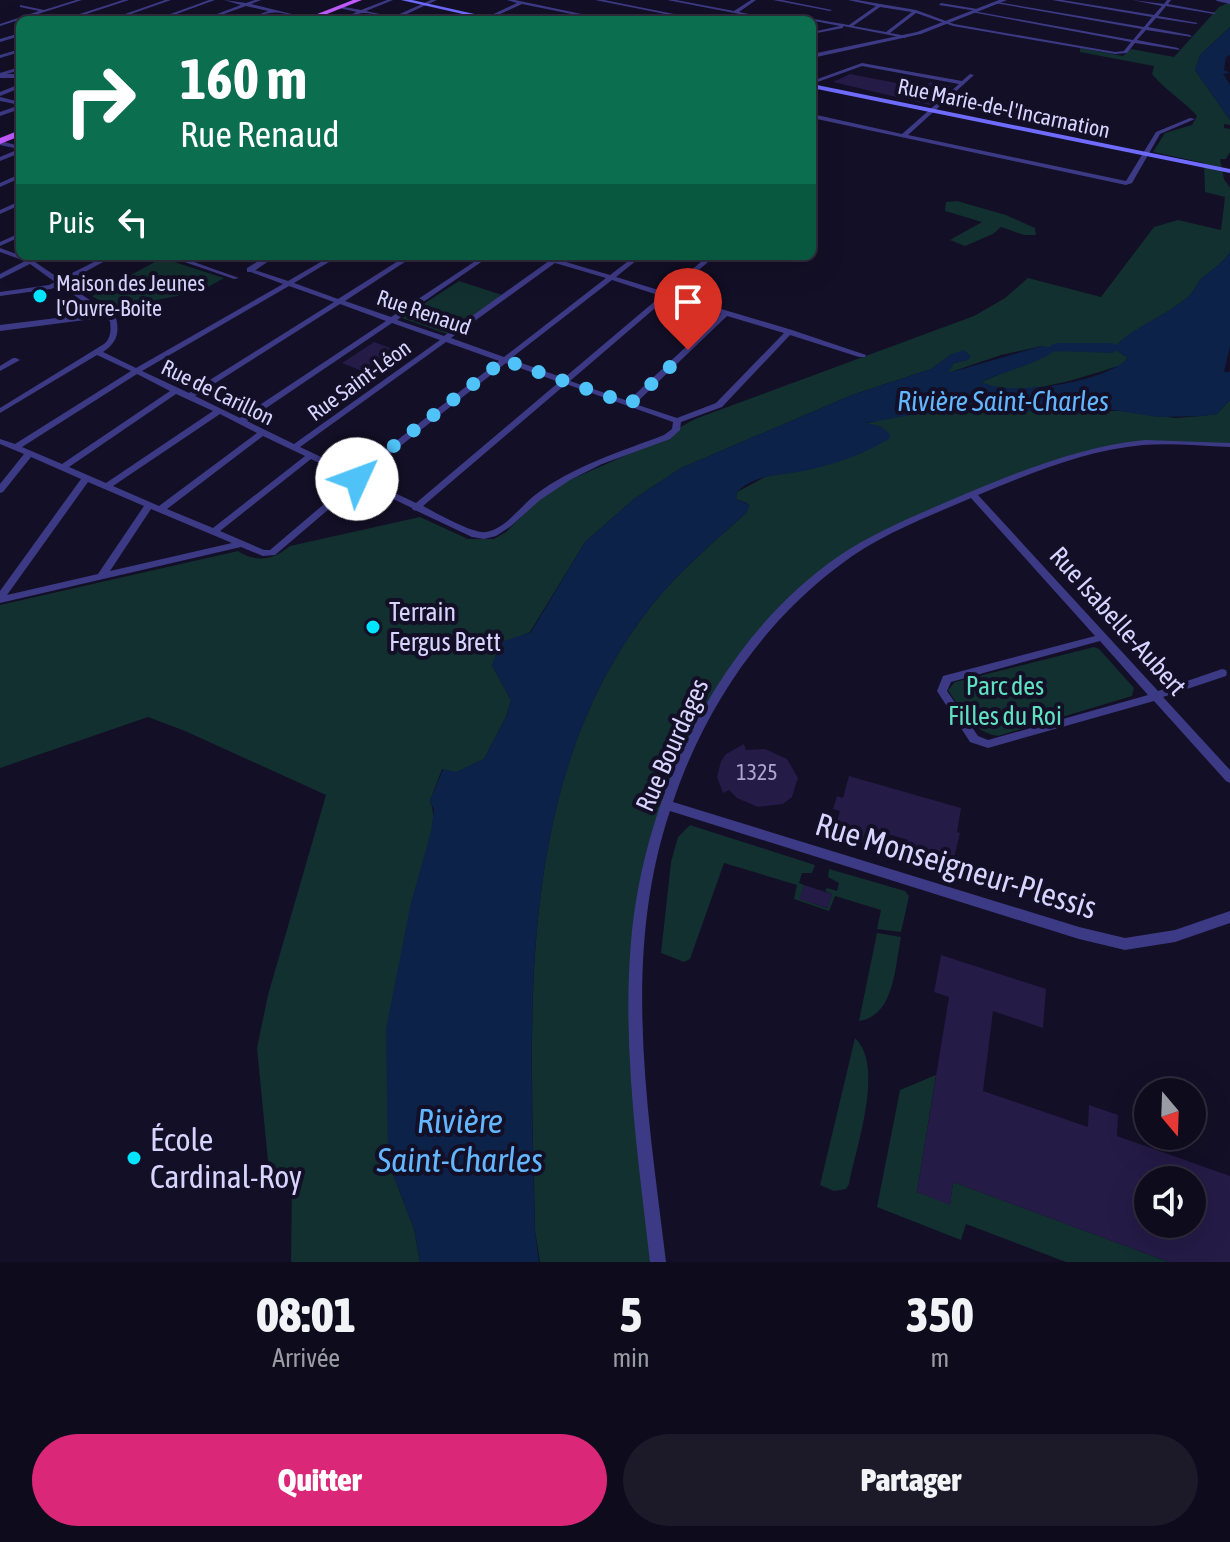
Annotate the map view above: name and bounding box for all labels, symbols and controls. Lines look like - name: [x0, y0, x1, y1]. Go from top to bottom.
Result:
- text: 160 m: [180, 47, 307, 111]
- icon: right: [48, 48, 152, 152]
- street label: Rue Marie-de-l'Incarnation: [895, 73, 1113, 143]
- text: Rue Renaud: [180, 113, 340, 155]
- icon: left: [111, 200, 155, 244]
- text: Puis: [48, 205, 95, 239]
- pin: [654, 268, 722, 350]
- place label: Maison des Jeunes l'Ouvre-Boite: [56, 270, 205, 321]
- icon: arrive: [666, 280, 710, 324]
- street label: Rue Renaud: [374, 284, 474, 340]
- marker: Maison des Jeunes l'Ouvre-Boite: [31, 287, 49, 305]
- street label: Rue Saint-Léon: [302, 334, 416, 426]
- street label: Rue de Carillon: [157, 354, 279, 430]
- water label: Rivière Saint-Charles: [897, 385, 1109, 417]
- position arrow: [315, 437, 399, 521]
- street label: Rue Isabelle-Aubert: [1044, 541, 1192, 701]
- place label: Terrain Fergus Brett: [389, 597, 501, 657]
- marker: Terrain Fergus Brett: [364, 618, 382, 636]
- park label: Parc des Filles du Roi: [948, 671, 1062, 731]
- street label: Rue Bourdages: [629, 674, 715, 816]
- house number: 1325: [736, 759, 778, 785]
- street label: Rue Monseigneur-Plessis: [811, 805, 1101, 926]
- north arrow: [1134, 1078, 1206, 1150]
- map controls: [1134, 1078, 1206, 1238]
- water label: Rivière Saint-Charles: [376, 1101, 543, 1179]
- place label: École Cardinal-Roy: [150, 1121, 302, 1195]
- marker: École Cardinal-Roy: [125, 1149, 143, 1167]
- button: sound: [1134, 1166, 1206, 1238]
- text: 08:01: [256, 1287, 356, 1342]
- text: 5: [620, 1287, 642, 1342]
- text: 350: [906, 1287, 974, 1342]
- text: Arrivée: [272, 1343, 340, 1373]
- text: min: [612, 1343, 650, 1373]
- text: m: [930, 1343, 949, 1373]
- button: Quitter: [32, 1434, 607, 1526]
- button: Partager: [623, 1434, 1198, 1526]

